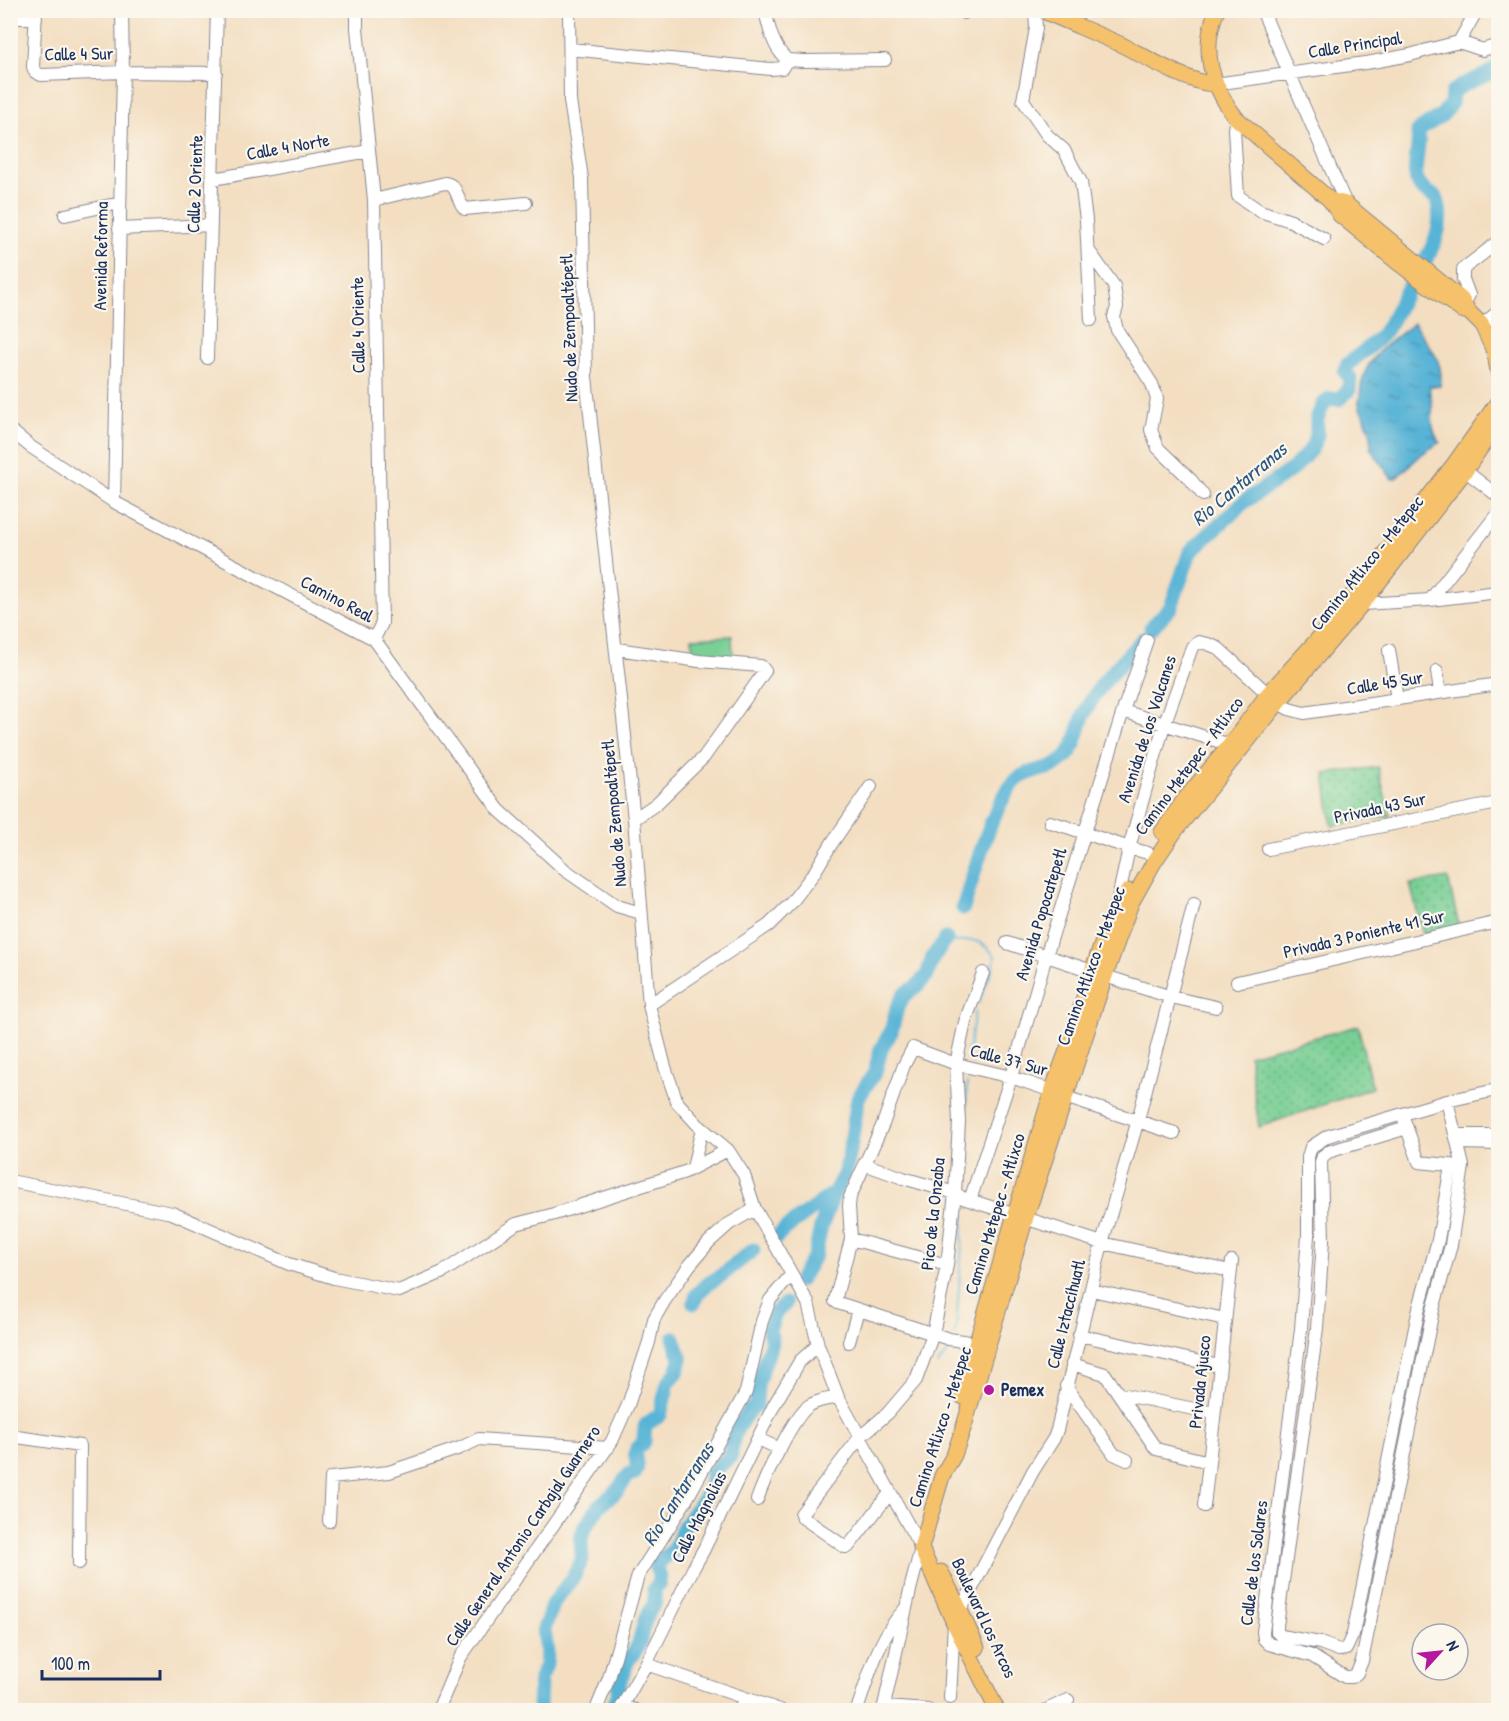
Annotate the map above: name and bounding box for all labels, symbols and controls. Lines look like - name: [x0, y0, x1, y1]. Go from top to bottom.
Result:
- street label: Calle Principal: [1306, 25, 1404, 64]
- street label: Calle 4 Sur: [44, 40, 114, 67]
- street label: Calle 4 Norte: [244, 127, 331, 166]
- street label: Calle 2 Oriente: [180, 134, 209, 233]
- street label: Avenida Reforma: [87, 201, 114, 311]
- street label: Nudo de Zempoaltépetl: [553, 253, 584, 402]
- street label: Calle 4 Oriente: [344, 277, 371, 373]
- water label: Rio Cantarranas: [1185, 434, 1294, 531]
- street label: Camino Atlixco - Metepec: [1304, 490, 1429, 636]
- street label: Camino Real: [296, 569, 379, 628]
- street label: Avenida de los Volcanes: [1111, 652, 1182, 806]
- street label: Calle 45 Sur: [1345, 664, 1425, 701]
- street label: Camino Metepec - Atlixco: [1128, 691, 1249, 840]
- street label: Nudo de Zempoaltépetl: [595, 738, 632, 888]
- street label: Privada 43 Sur: [1332, 786, 1428, 829]
- street label: Avenida Popocatepetl: [1008, 844, 1073, 983]
- street label: Camino Atlixco - Metepec: [1050, 883, 1131, 1049]
- street label: Privada 3 Poniente 41 Sur: [1281, 903, 1447, 964]
- street label: Calle 37 Sur: [967, 1037, 1051, 1082]
- street label: Camino Metepec - Atlixco: [958, 1130, 1031, 1298]
- street label: Pico de la Onzaba: [914, 1157, 951, 1271]
- street label: Calle Iztaccíhuatl: [1040, 1256, 1091, 1371]
- street label: Privada Ajusco: [1182, 1334, 1217, 1430]
- street label: Camino Atlixco - Metepec: [902, 1343, 977, 1510]
- place label: Pemex: [1001, 1377, 1044, 1402]
- marker: Pemex: [982, 1383, 996, 1397]
- street label: Calle General Antonio Carbajal Guarnero: [439, 1420, 606, 1651]
- water label: Rio Cantarranas: [635, 1435, 721, 1550]
- street label: Calle Magnolias: [665, 1467, 732, 1567]
- street label: Calle de los Solares: [1233, 1499, 1274, 1627]
- street label: Boulevard Los Arcos: [946, 1554, 1023, 1682]
- north arrow: [1410, 1622, 1470, 1682]
- text: N: [1442, 1636, 1465, 1654]
- scale bar: [42, 1643, 160, 1681]
- text: 100 m: [51, 1651, 90, 1676]

